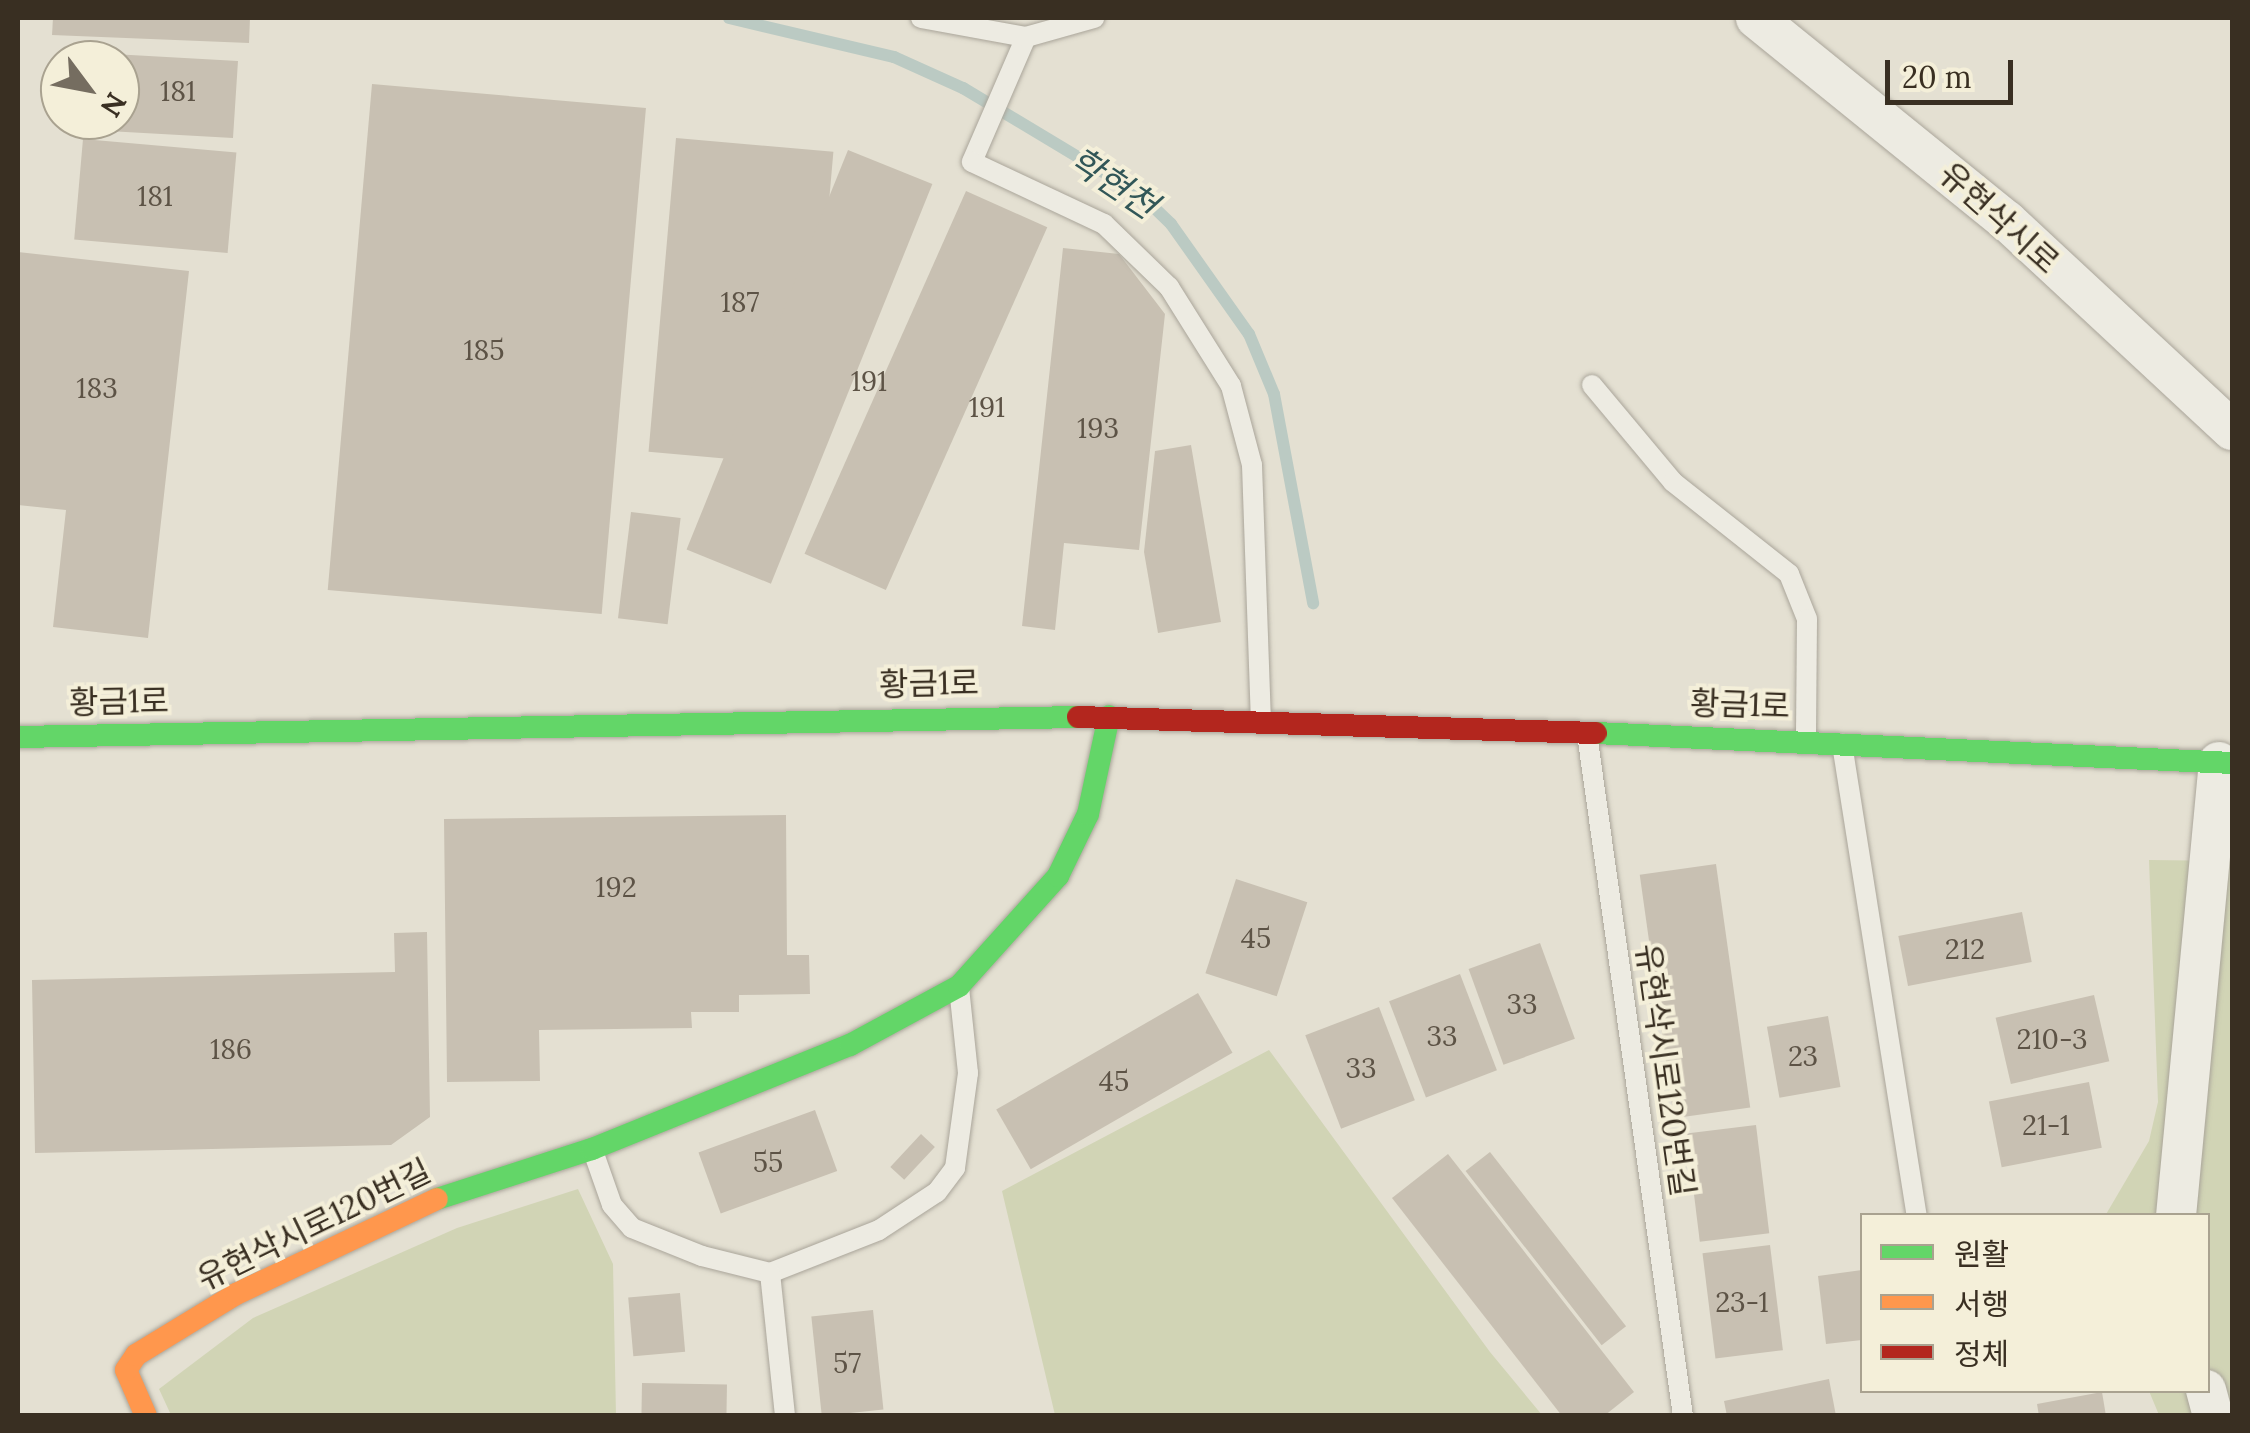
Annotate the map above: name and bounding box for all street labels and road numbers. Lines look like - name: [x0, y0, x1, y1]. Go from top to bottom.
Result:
- street label: 유현삭시로: [1931, 154, 2067, 282]
- street label: 황금1로: [879, 664, 979, 704]
- street label: 황금1로: [69, 682, 169, 722]
- street label: 황금1로: [1689, 684, 1791, 726]
- street label: 유현삭시로120번길: [1628, 941, 1702, 1199]
- street label: 유현삭시로120번길: [191, 1152, 437, 1298]

